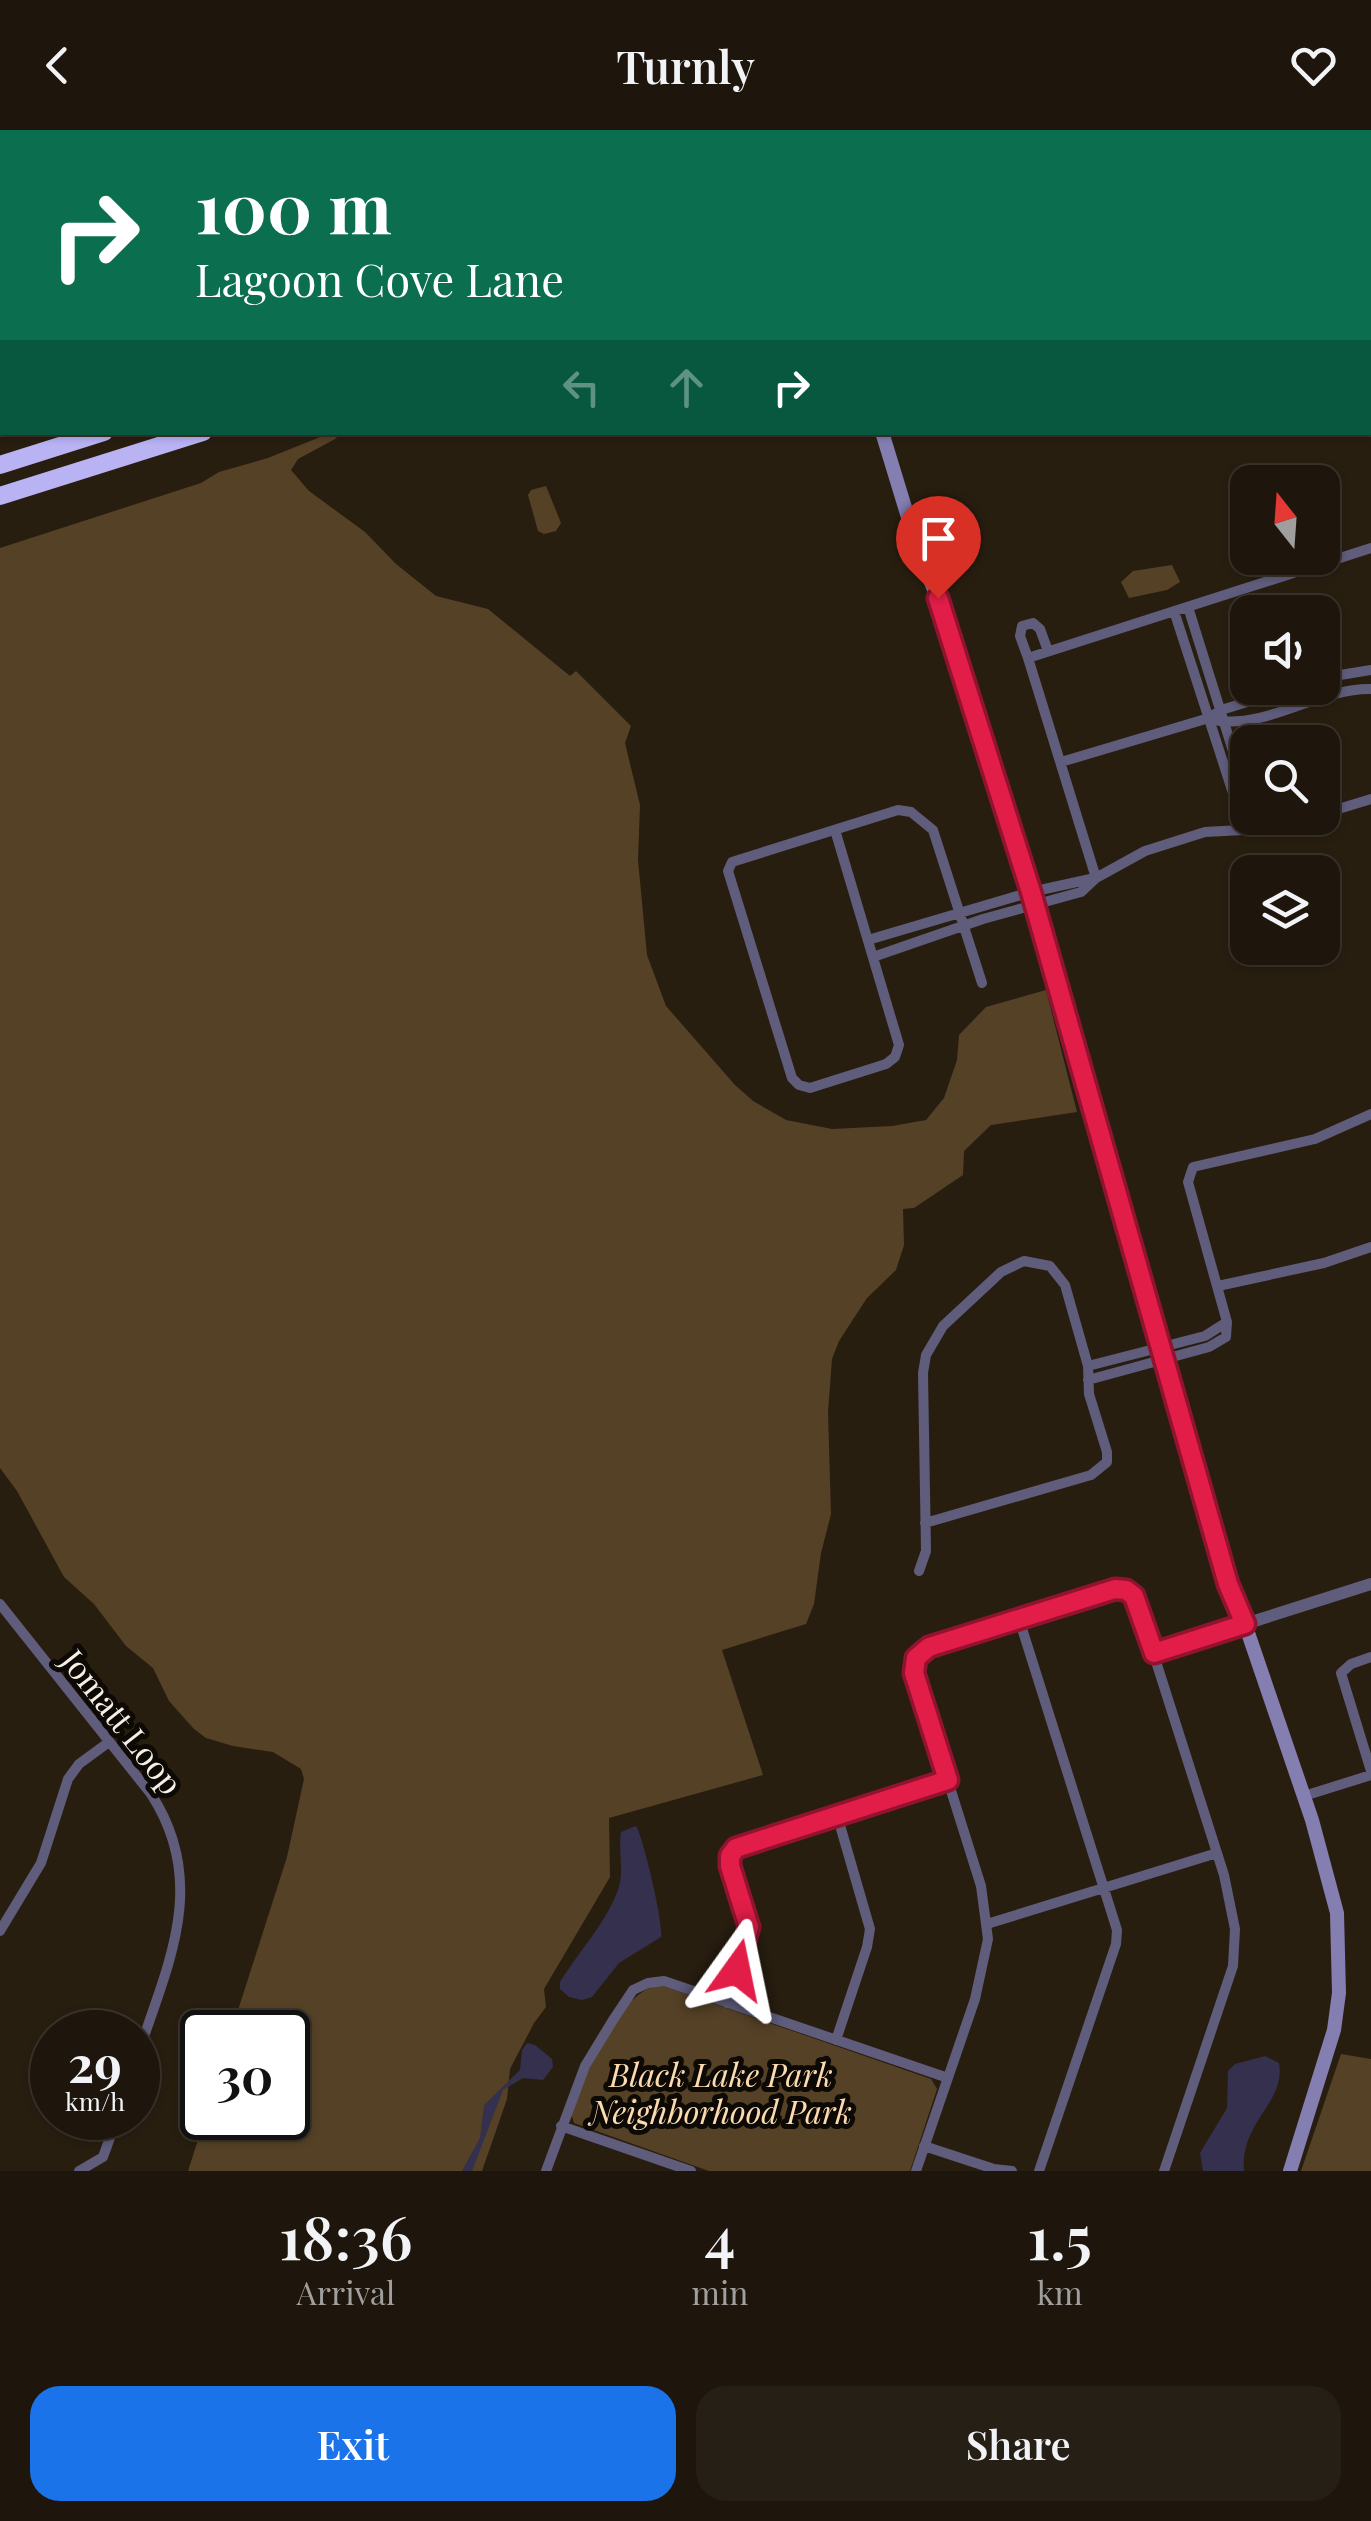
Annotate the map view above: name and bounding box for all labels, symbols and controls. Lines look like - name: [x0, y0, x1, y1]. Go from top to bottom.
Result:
- text: Turnly: [616, 35, 755, 95]
- icon: back: [30, 38, 85, 93]
- icon: heart: [1286, 38, 1341, 93]
- text: 100 m: [195, 158, 392, 252]
- icon: right: [30, 170, 160, 300]
- text: Lagoon Cove Lane: [195, 248, 564, 308]
- icon: left: [554, 360, 609, 415]
- icon: ahead: [659, 360, 714, 415]
- icon: right: [764, 360, 819, 415]
- north arrow: [1230, 465, 1340, 575]
- map controls: [1230, 465, 1340, 965]
- pin: [896, 496, 981, 599]
- icon: arrive: [911, 511, 966, 566]
- button: sound: [1230, 595, 1340, 705]
- button: search: [1230, 725, 1340, 835]
- button: layers: [1230, 855, 1340, 965]
- street label: Jomatt Loop: [52, 1639, 193, 1802]
- position arrow: [685, 1918, 789, 2022]
- speed limit sign: 30: [180, 2010, 310, 2140]
- text: 29: [68, 2029, 122, 2096]
- park label: Black Lake Park Neighborhood Park: [587, 2052, 852, 2132]
- text: km/h: [65, 2084, 125, 2117]
- text: 18:36: [279, 2195, 413, 2275]
- text: 4: [705, 2195, 736, 2275]
- text: 1.5: [1027, 2195, 1092, 2275]
- text: Arrival: [297, 2270, 395, 2313]
- text: min: [692, 2270, 748, 2313]
- text: km: [1037, 2270, 1083, 2313]
- button: Exit: [30, 2386, 676, 2501]
- button: Share: [696, 2386, 1341, 2501]

